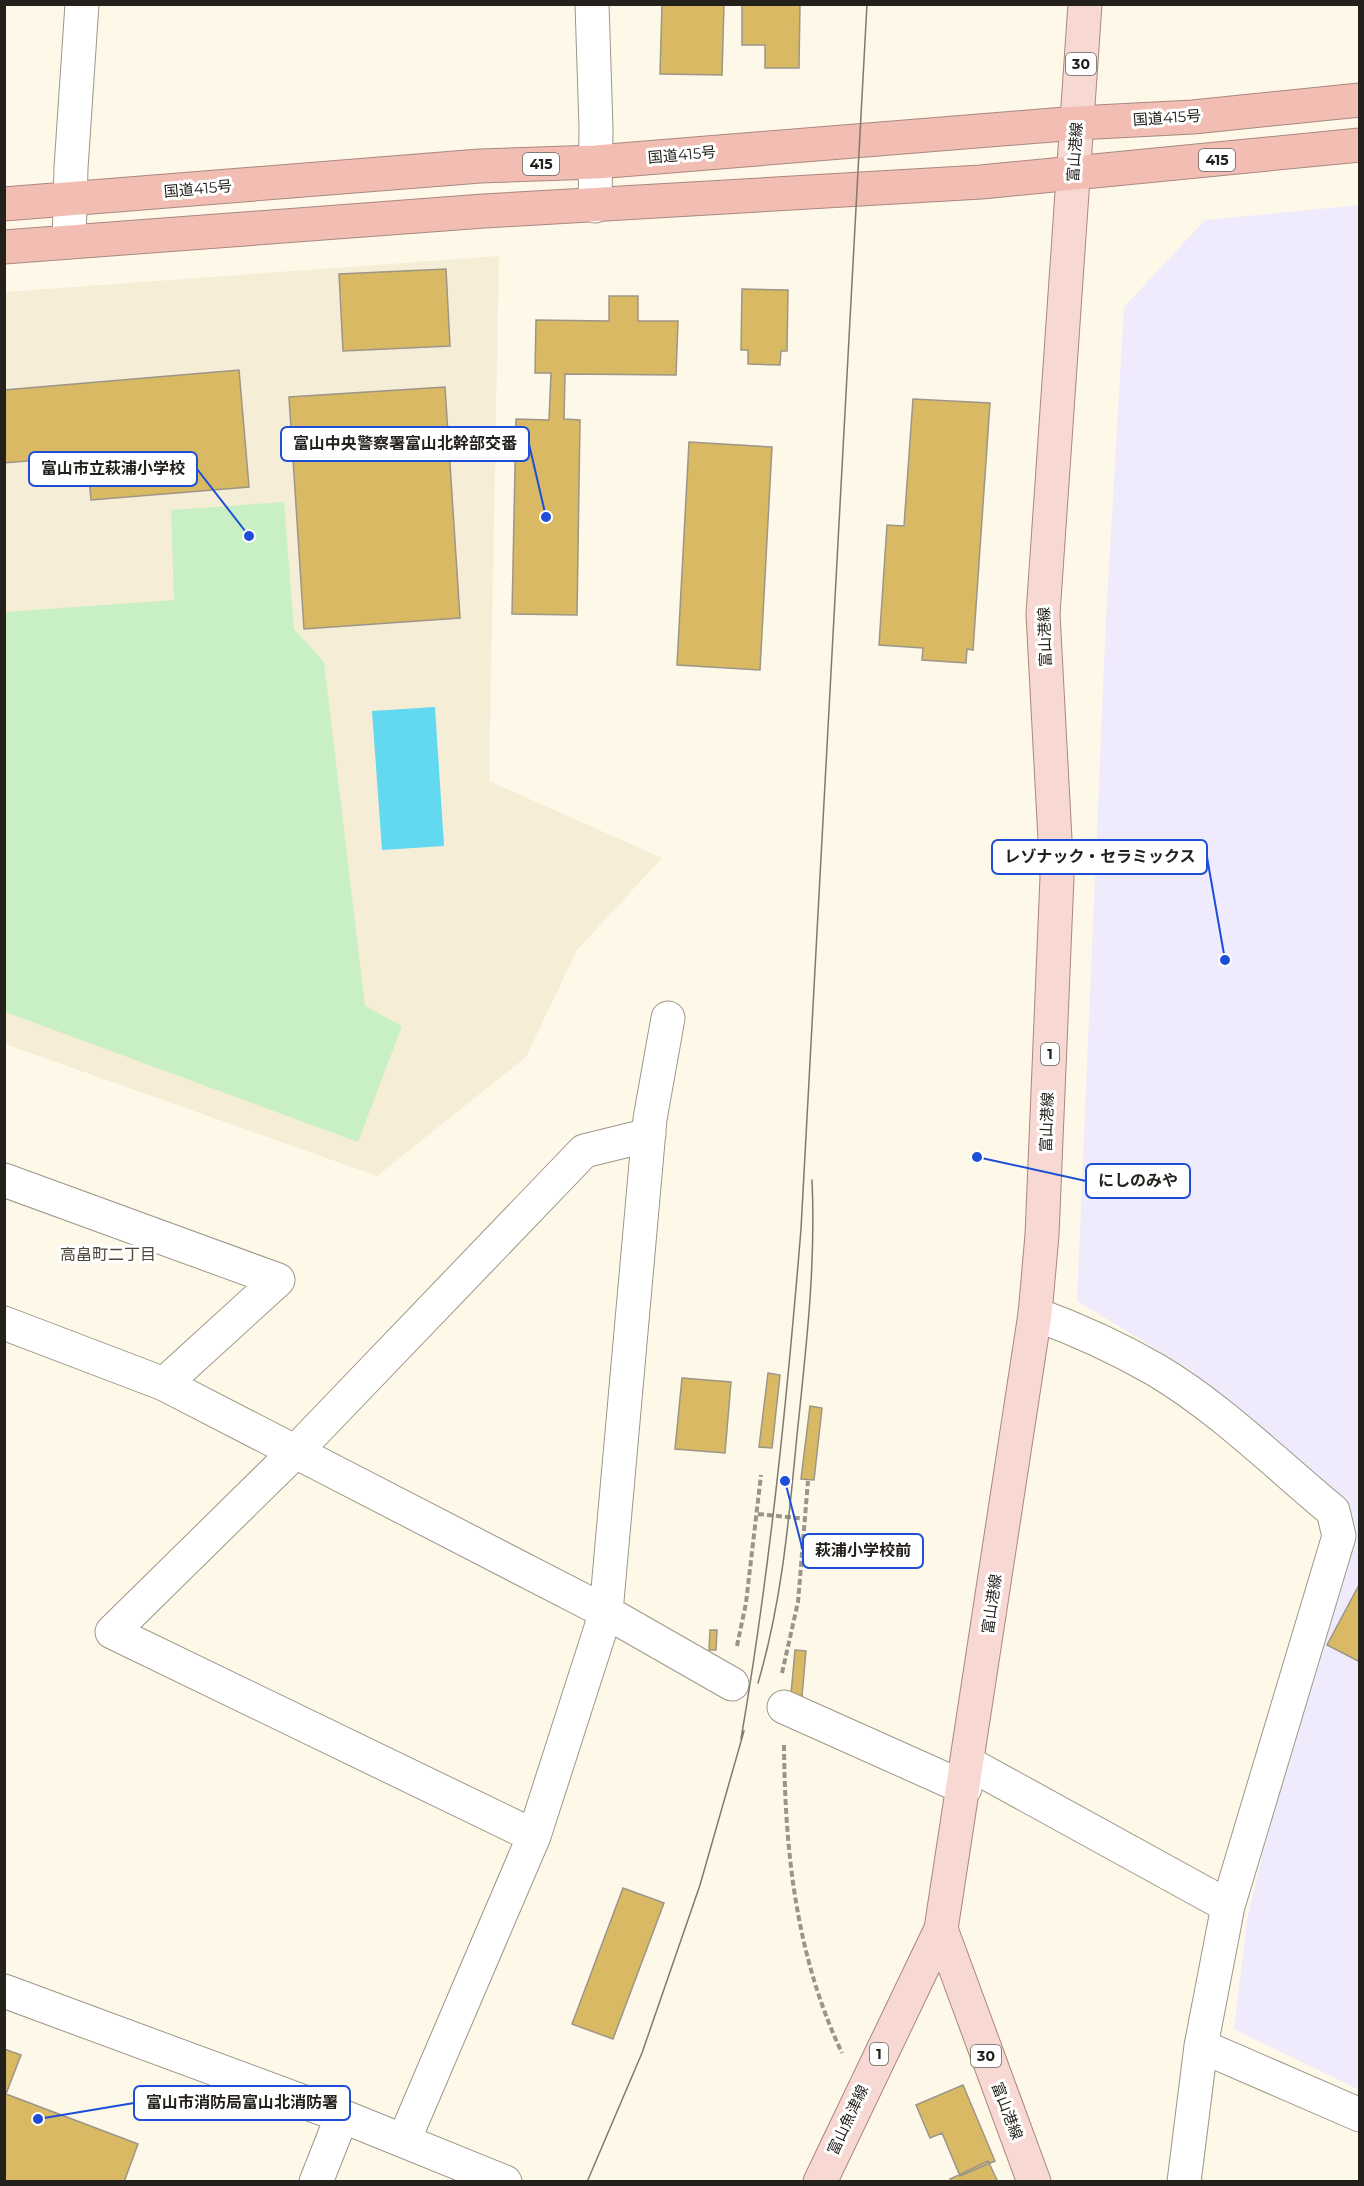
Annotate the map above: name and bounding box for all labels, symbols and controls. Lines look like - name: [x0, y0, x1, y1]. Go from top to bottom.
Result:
- road number: 30: [1066, 53, 1096, 75]
- street label: 国道415号: [1132, 106, 1202, 129]
- street label: 富山港線: [1063, 121, 1086, 183]
- street label: 国道415号: [647, 142, 717, 167]
- road number: 415: [1199, 149, 1235, 171]
- road number: 415: [523, 153, 559, 175]
- street label: 国道415号: [163, 176, 233, 201]
- callout: 富山中央警察署富山北幹部交番: [281, 427, 529, 461]
- text: 富山中央警察署富山北幹部交番: [293, 434, 517, 453]
- callout: 富山市立萩浦小学校: [29, 452, 197, 486]
- text: 富山市立萩浦小学校: [41, 459, 185, 478]
- street label: 富山港線: [1034, 607, 1055, 667]
- callout: レゾナック・セラミックス: [992, 840, 1207, 874]
- text: レゾナック・セラミックス: [1004, 847, 1196, 866]
- road number: 1: [1041, 1043, 1059, 1065]
- street label: 富山港線: [1036, 1092, 1057, 1152]
- callout: にしのみや: [1086, 1164, 1190, 1198]
- text: にしのみや: [1098, 1171, 1178, 1190]
- district label: 高畠町二丁目: [60, 1245, 156, 1264]
- callout: 萩浦小学校前: [803, 1534, 923, 1568]
- text: 萩浦小学校前: [815, 1541, 911, 1560]
- street label: 富山港線: [978, 1573, 1005, 1635]
- road number: 1: [870, 2043, 888, 2065]
- road number: 30: [971, 2045, 1001, 2067]
- street label: 富山港線: [988, 2079, 1027, 2142]
- street label: 富山魚津線: [823, 2082, 872, 2158]
- callout: 富山市消防局富山北消防署: [134, 2086, 350, 2120]
- text: 富山市消防局富山北消防署: [146, 2093, 338, 2112]

